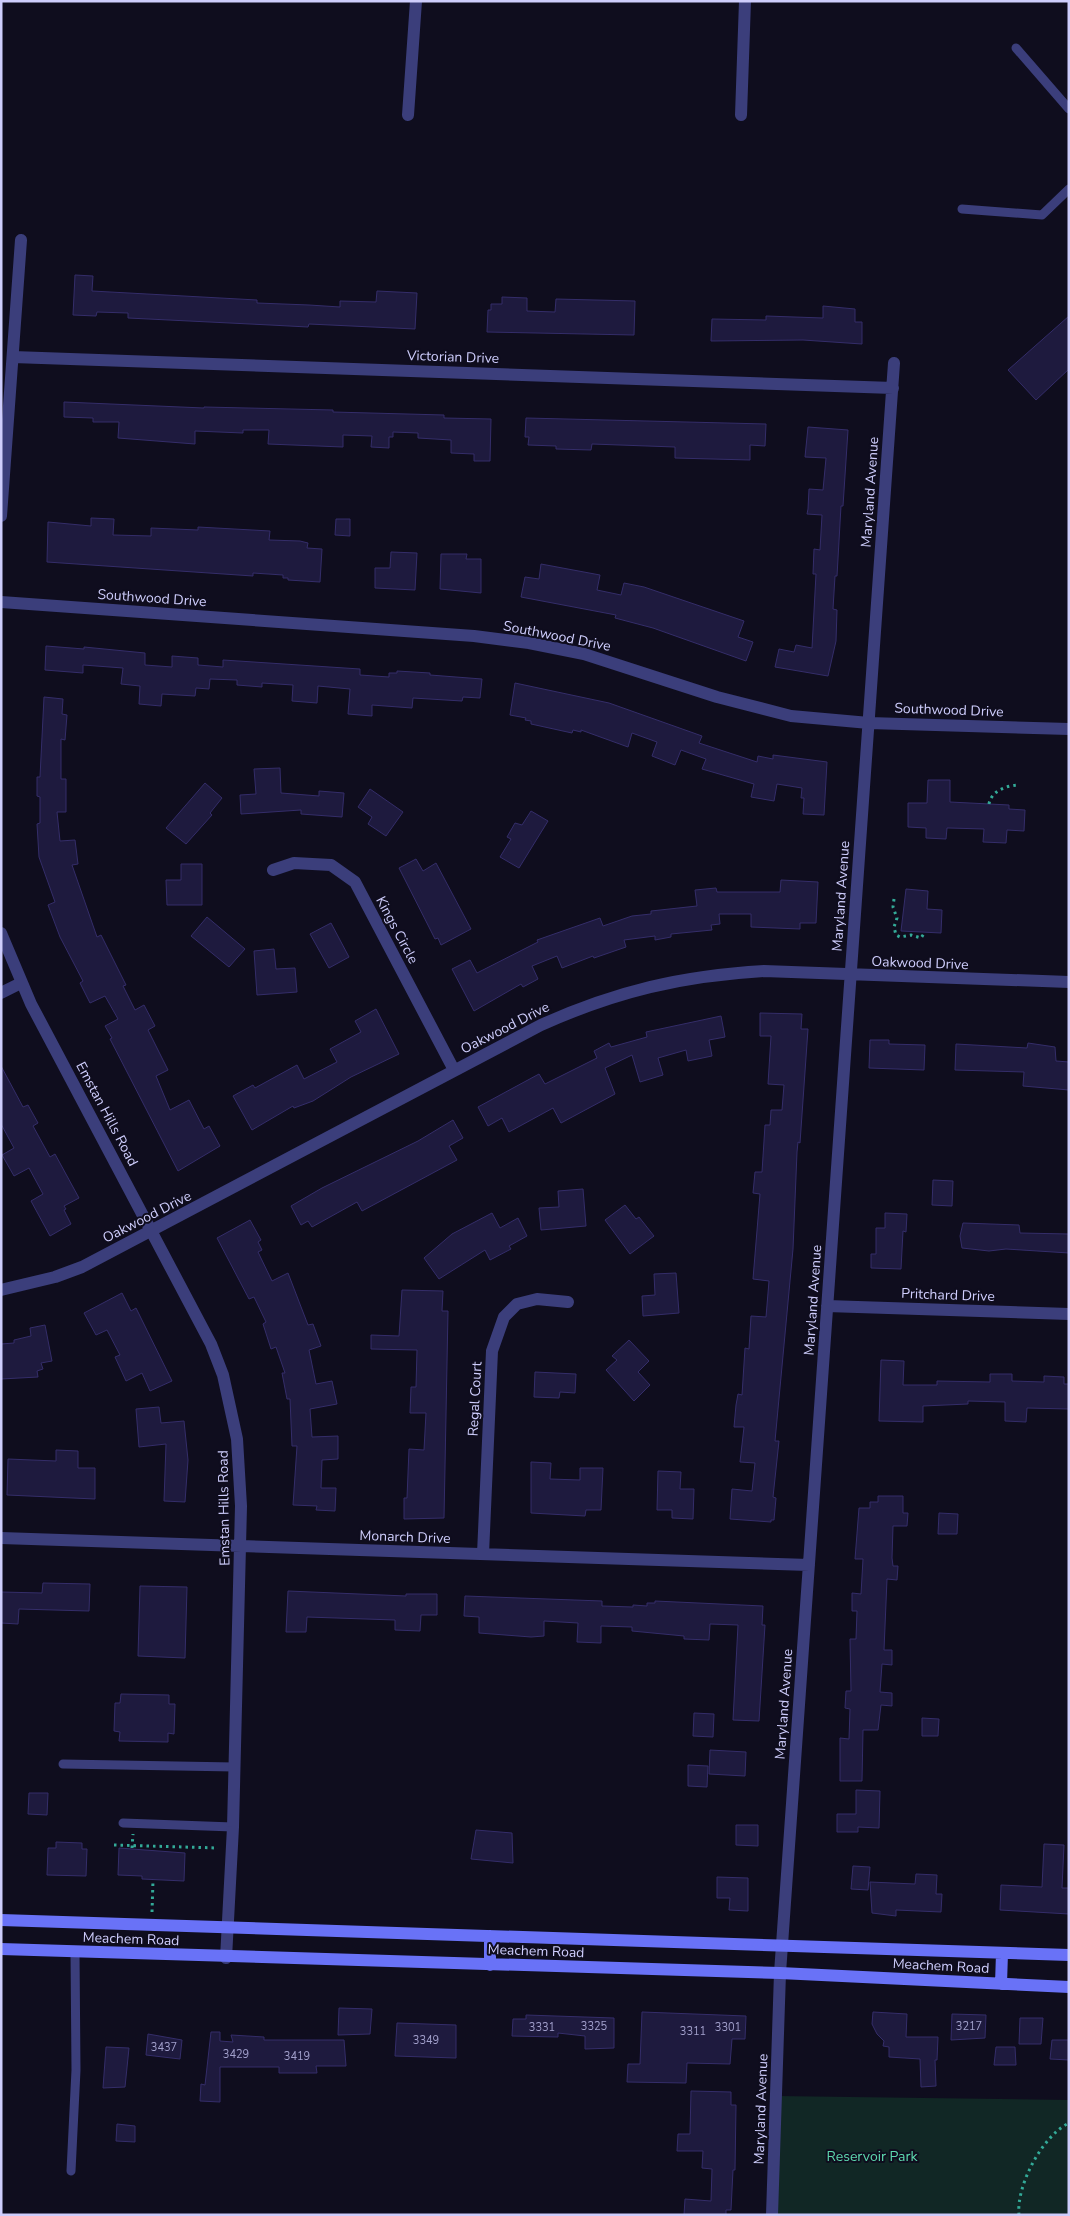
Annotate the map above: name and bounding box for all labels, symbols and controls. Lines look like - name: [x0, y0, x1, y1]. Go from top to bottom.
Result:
- street label: Victorian Drive: [405, 346, 500, 368]
- street label: Maryland Avenue: [857, 436, 883, 548]
- street label: Southwood Drive: [97, 585, 207, 611]
- street label: Southwood Drive: [502, 616, 612, 656]
- street label: Southwood Drive: [894, 699, 1004, 721]
- street label: Maryland Avenue: [828, 840, 854, 952]
- street label: Kings Circle: [371, 893, 423, 967]
- street label: Oakwood Drive: [871, 952, 969, 974]
- street label: Oakwood Drive: [457, 997, 553, 1059]
- street label: Emstan Hills Road: [71, 1058, 143, 1170]
- street label: Oakwood Drive: [99, 1186, 195, 1248]
- street label: Maryland Avenue: [800, 1244, 826, 1356]
- street label: Pritchard Drive: [901, 1284, 995, 1306]
- street label: Regal Court: [464, 1361, 486, 1437]
- street label: Emstan Hills Road: [213, 1450, 235, 1566]
- street label: Monarch Drive: [359, 1526, 451, 1548]
- street label: Maryland Avenue: [771, 1648, 797, 1760]
- street label: Meachem Road: [82, 1928, 180, 1950]
- street label: Meachem Road: [487, 1940, 585, 1962]
- street label: Meachem Road: [892, 1954, 990, 1978]
- house number: 3325: [581, 2019, 608, 2034]
- house number: 3217: [956, 2019, 982, 2034]
- house number: 3331: [529, 2020, 555, 2035]
- house number: 3301: [715, 2020, 741, 2035]
- house number: 3311: [680, 2024, 706, 2039]
- house number: 3349: [413, 2033, 439, 2048]
- house number: 3437: [151, 2040, 177, 2055]
- house number: 3429: [223, 2047, 249, 2062]
- house number: 3419: [284, 2049, 310, 2064]
- street label: Maryland Avenue: [750, 2053, 772, 2165]
- park label: Reservoir Park: [827, 2147, 918, 2166]

